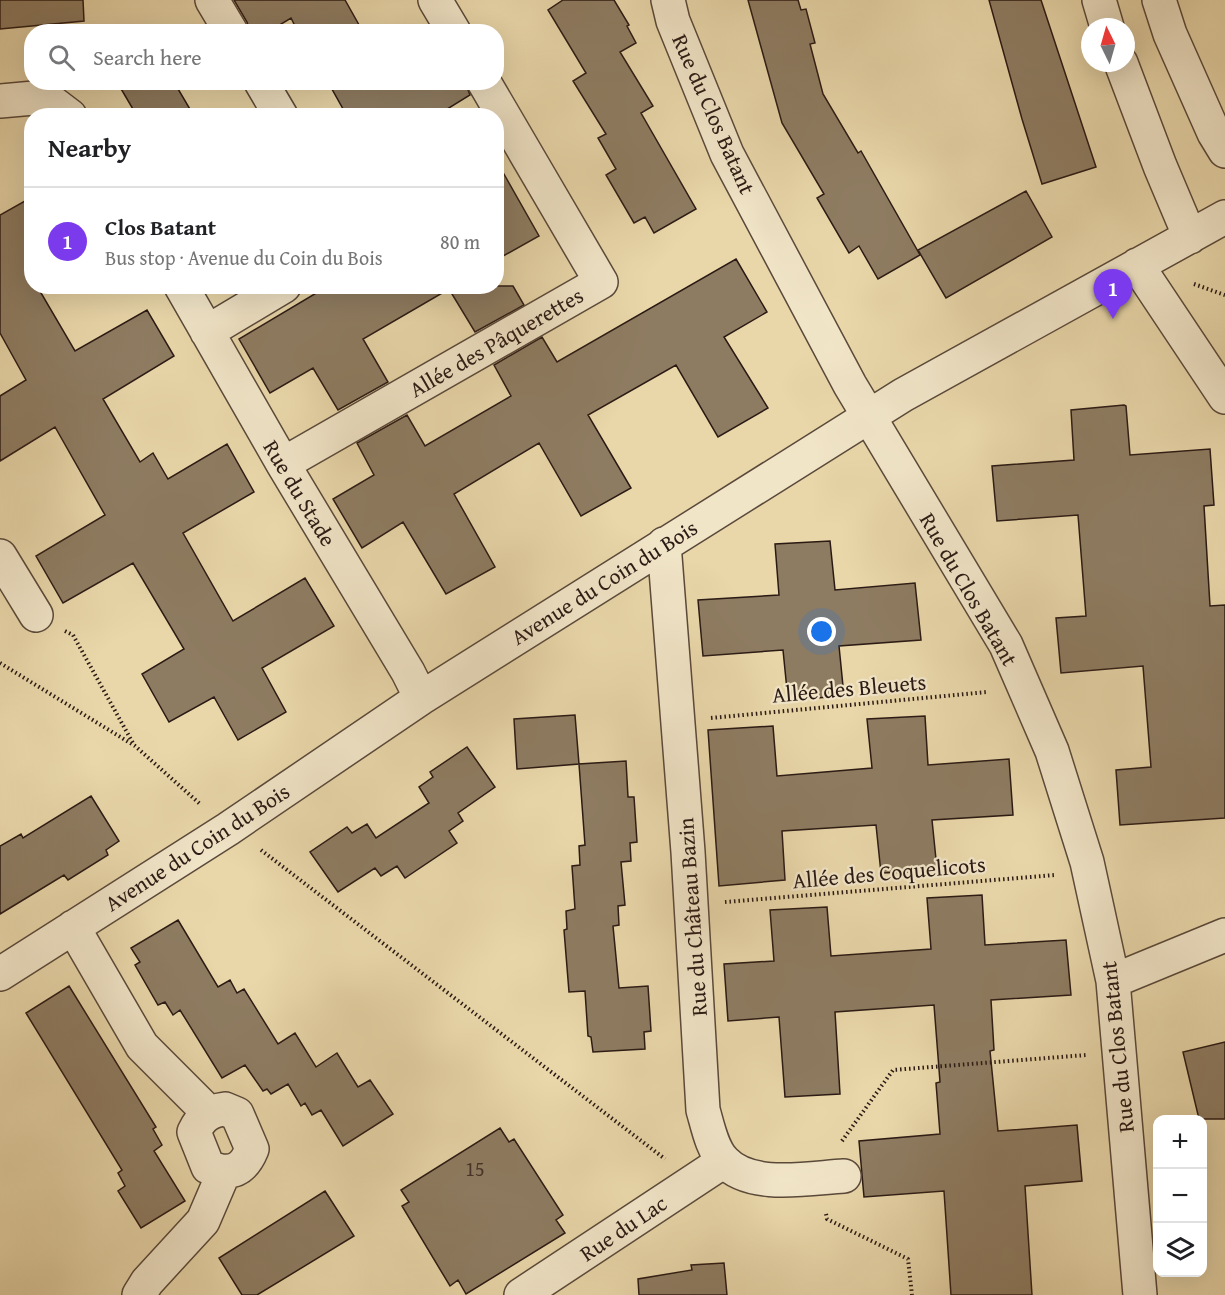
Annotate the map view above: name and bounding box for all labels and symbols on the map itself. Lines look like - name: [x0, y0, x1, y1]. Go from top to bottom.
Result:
- north arrow: [1081, 18, 1135, 72]
- street label: Rue du Clos Batant: [664, 29, 764, 199]
- pin: 1: [1094, 270, 1132, 319]
- street label: Allée des Pâquerettes: [403, 279, 589, 405]
- street label: Rue du Stade: [256, 434, 344, 552]
- street label: Rue du Clos Batant: [912, 506, 1026, 672]
- street label: Avenue du Coin du Bois: [505, 512, 703, 652]
- your location: [807, 617, 836, 646]
- street label: Allée des Bleuets: [771, 665, 927, 711]
- street label: Avenue du Coin du Bois: [98, 775, 296, 919]
- street label: Rue du Château Bazin: [669, 816, 715, 1017]
- street label: Allée des Coquelicots: [791, 848, 987, 896]
- street label: Rue du Clos Batant: [1092, 959, 1142, 1134]
- house number: 15: [465, 1154, 485, 1183]
- street label: Rue du Lac: [573, 1187, 673, 1269]

